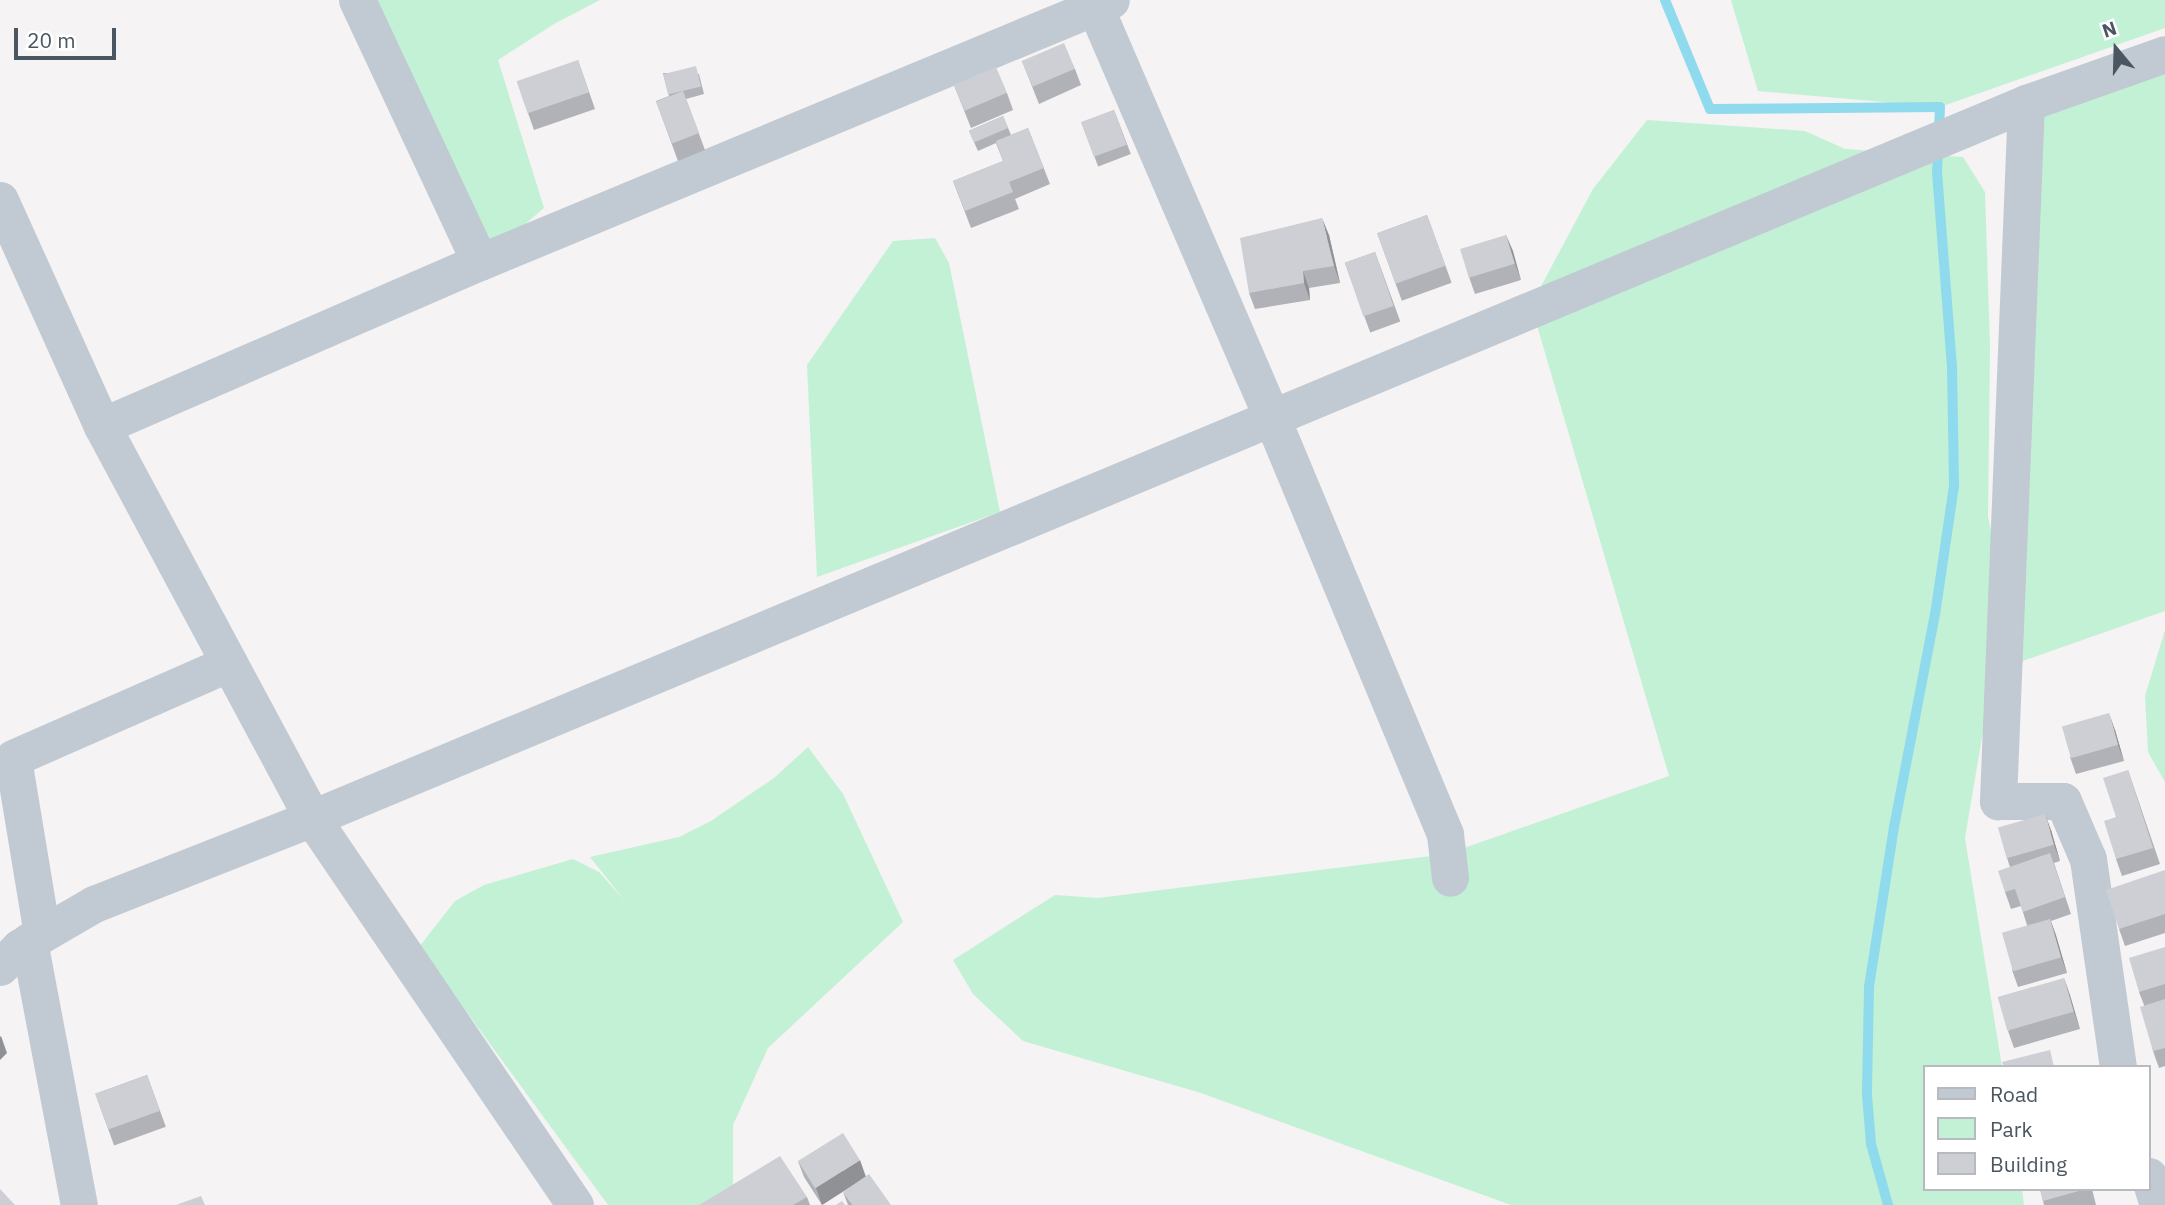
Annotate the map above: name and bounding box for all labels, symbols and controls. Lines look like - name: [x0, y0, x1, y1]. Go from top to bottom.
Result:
- scale bar: [18, 14, 119, 58]
- north arrow: [2081, 14, 2151, 84]
- text: N: [2099, 16, 2120, 43]
- text: 20 m: [27, 26, 76, 54]
- legend: [1924, 1065, 2151, 1191]
- text: Road: [1990, 1080, 2038, 1108]
- text: Park: [1990, 1115, 2033, 1143]
- text: Building: [1990, 1150, 2067, 1178]

